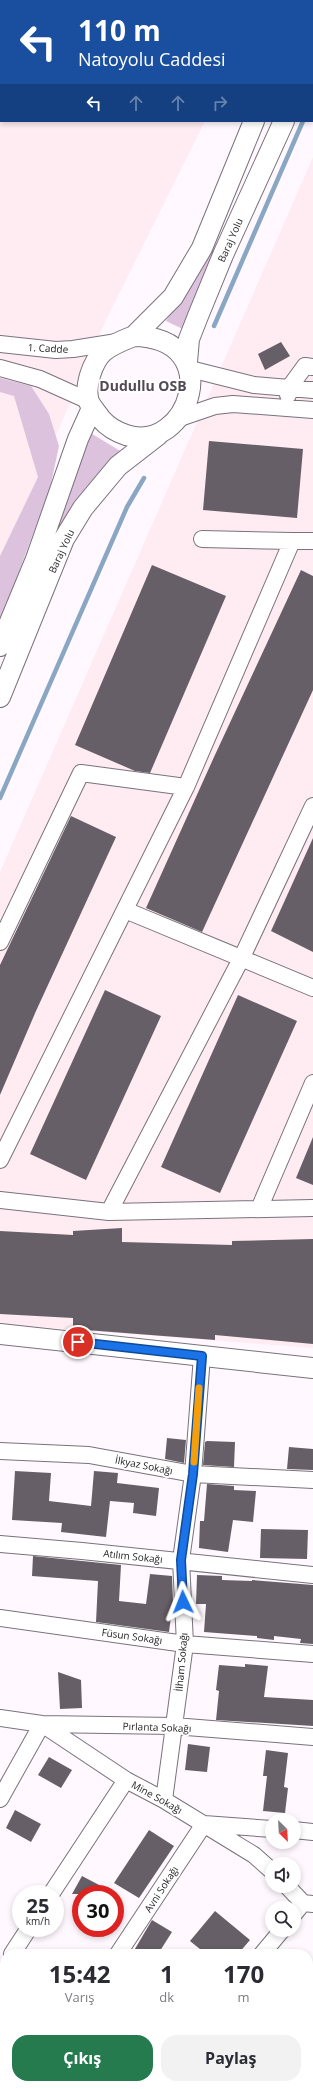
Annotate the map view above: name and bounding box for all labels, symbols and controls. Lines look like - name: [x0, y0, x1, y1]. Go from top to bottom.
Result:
- text: 110 m: [78, 11, 161, 49]
- icon: left: [12, 16, 64, 68]
- text: Natoyolu Caddesi: [78, 47, 226, 71]
- icon: left: [83, 92, 105, 114]
- icon: ahead: [125, 92, 147, 114]
- icon: ahead: [167, 92, 189, 114]
- icon: right: [209, 92, 231, 114]
- street label: Baraj Yolu: [214, 216, 246, 264]
- street label: 1. Cadde: [27, 340, 69, 356]
- district label: Dudullu OSB: [99, 376, 187, 395]
- street label: Baraj Yolu: [45, 527, 77, 575]
- pin: [61, 1325, 95, 1359]
- icon: arrive: [67, 1331, 89, 1353]
- street label: İlkyaz Sokağı: [114, 1453, 174, 1477]
- street label: Atılım Sokağı: [103, 1546, 163, 1566]
- position arrow: [162, 1581, 204, 1623]
- street label: Füsun Sokağı: [101, 1625, 163, 1647]
- street label: İlham Sokağı: [171, 1632, 191, 1692]
- street label: Pırlanta Sokağı: [122, 1719, 192, 1735]
- street label: Mine Sokağı: [129, 1777, 185, 1817]
- north arrow: [265, 1813, 301, 1849]
- map controls: [265, 1813, 301, 1937]
- button: sound: [265, 1857, 301, 1893]
- street label: Avni Sokağı: [141, 1863, 181, 1915]
- speed limit sign: 30: [72, 1885, 124, 1937]
- text: 25: [27, 1892, 49, 1919]
- button: search: [265, 1901, 301, 1937]
- text: km/h: [26, 1914, 50, 1928]
- text: 15:42: [49, 1957, 111, 1990]
- text: 1: [160, 1957, 174, 1990]
- text: 170: [223, 1957, 264, 1990]
- text: Varış: [65, 1988, 95, 2006]
- text: dk: [159, 1988, 174, 2006]
- text: m: [238, 1988, 250, 2006]
- button: Çıkış: [12, 2035, 153, 2081]
- button: Paylaş: [161, 2035, 301, 2081]

